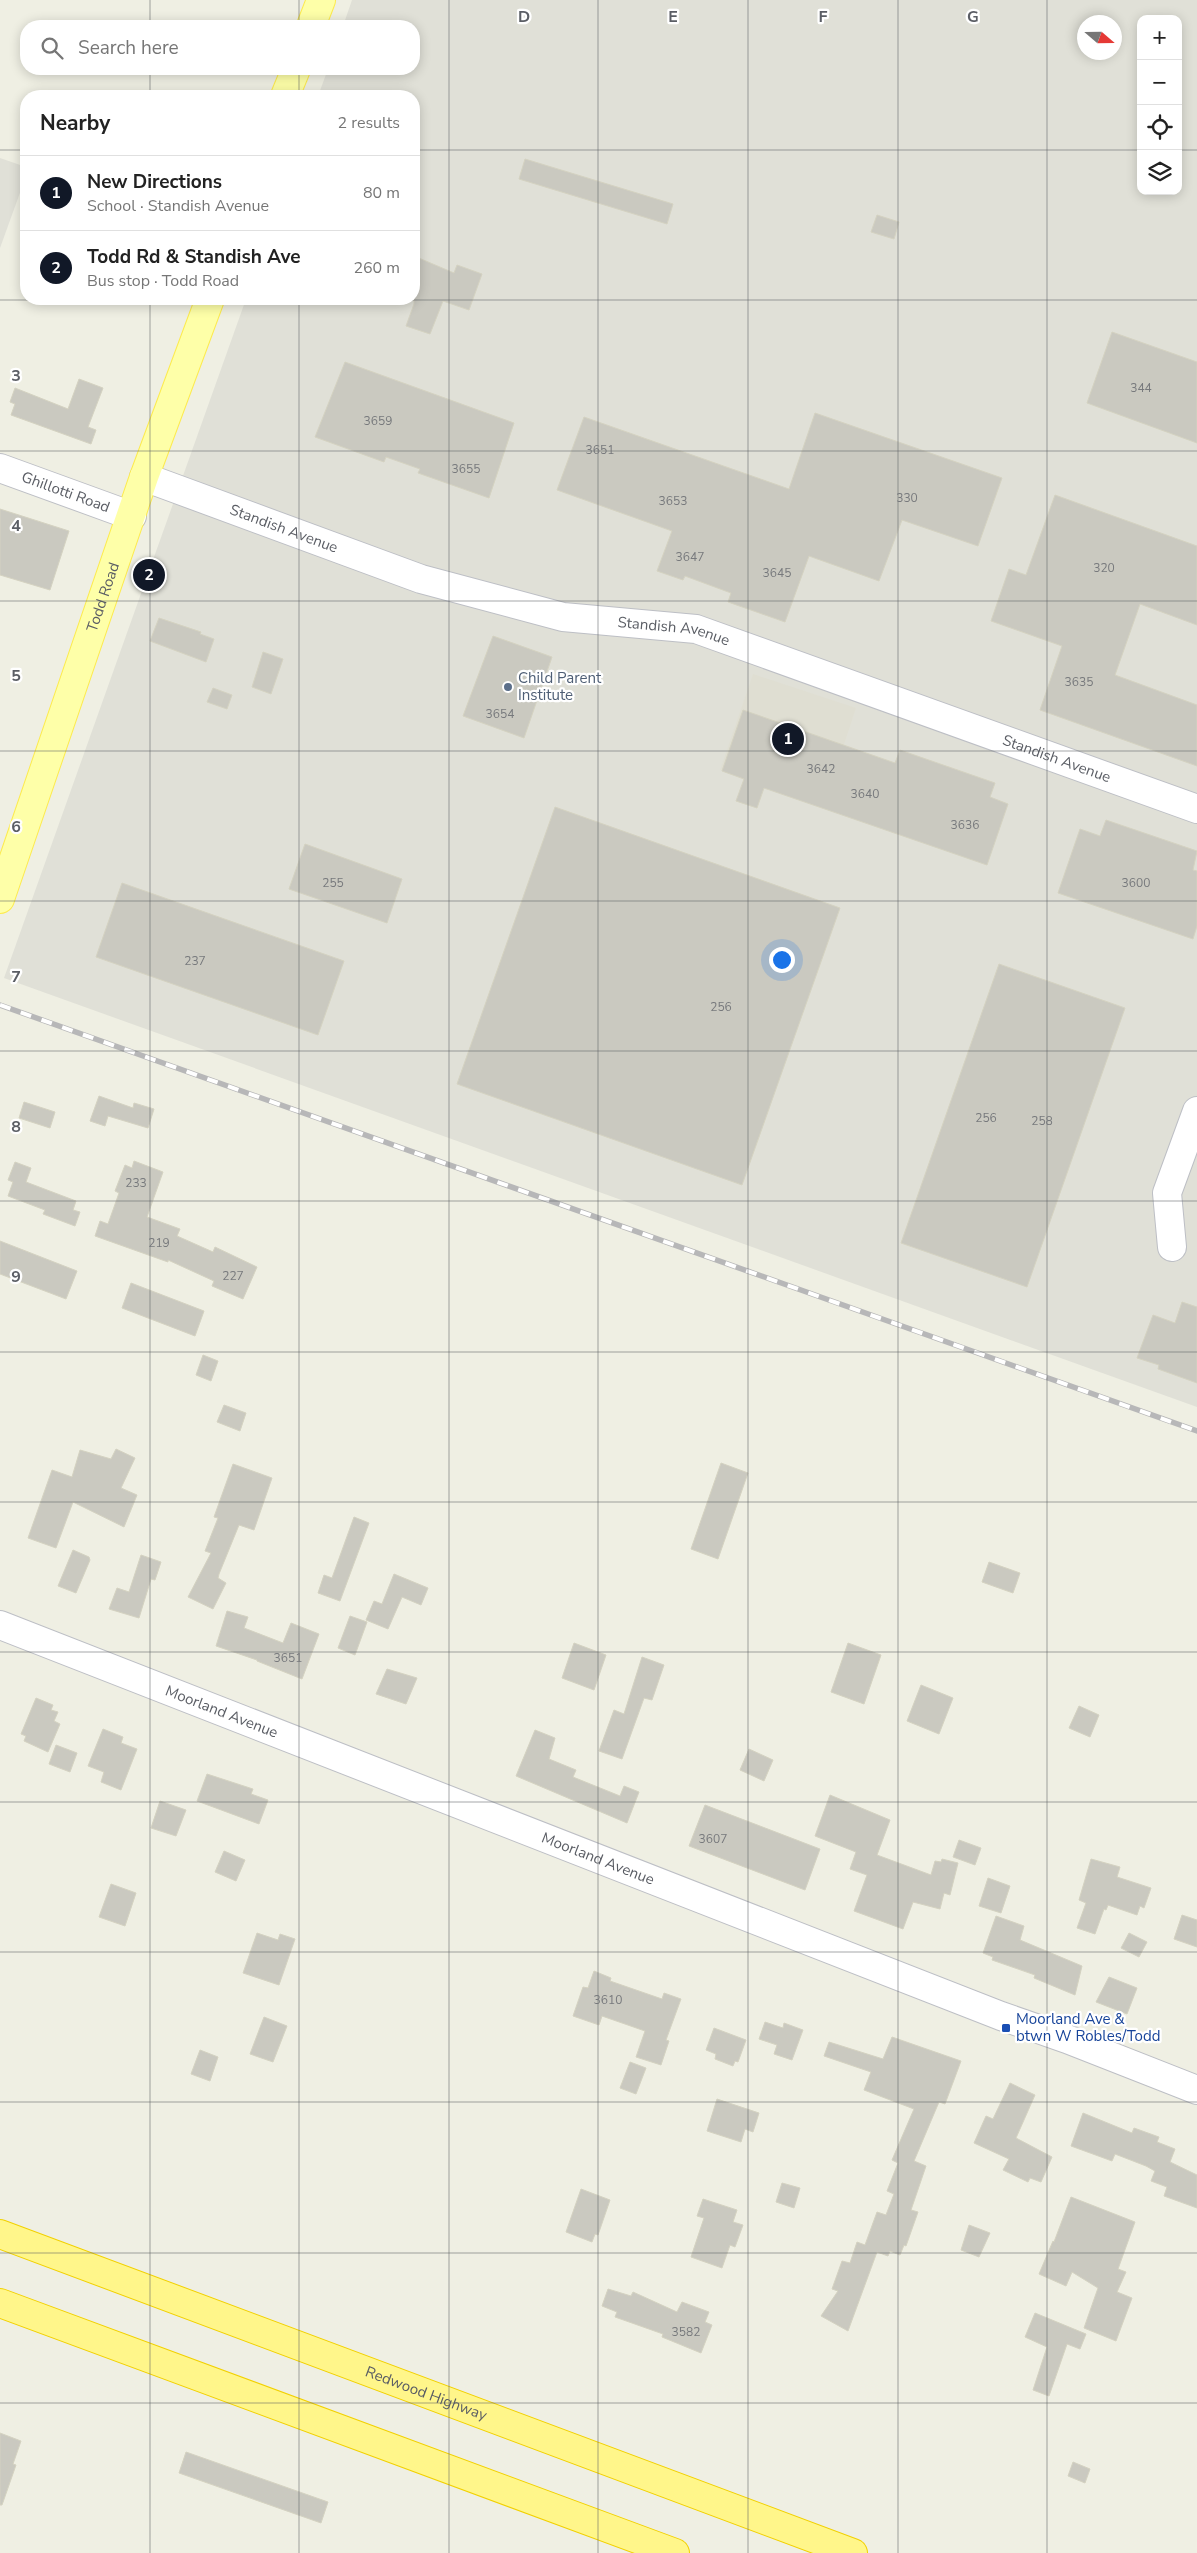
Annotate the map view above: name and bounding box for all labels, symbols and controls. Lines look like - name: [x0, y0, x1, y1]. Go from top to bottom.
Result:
- text: D: [518, 6, 530, 28]
- text: E: [668, 6, 678, 28]
- text: F: [819, 6, 828, 28]
- text: G: [967, 6, 979, 28]
- north arrow: [1077, 15, 1122, 60]
- map controls: [1137, 15, 1182, 195]
- button: +: [1137, 15, 1182, 60]
- search box: [20, 20, 420, 75]
- icon: search: [38, 34, 66, 62]
- text: Search here: [78, 35, 179, 61]
- button: −: [1137, 60, 1182, 105]
- button: locate: [1137, 105, 1182, 150]
- text: Nearby: [40, 109, 110, 137]
- text: 2 results: [338, 112, 400, 134]
- button: layers: [1137, 150, 1182, 195]
- text: New Directions: [87, 169, 222, 195]
- text: 1: [51, 182, 61, 204]
- text: 80 m: [363, 182, 400, 204]
- text: School · Standish Avenue: [87, 195, 269, 217]
- text: Todd Rd & Standish Ave: [87, 244, 301, 270]
- text: 2: [51, 257, 61, 279]
- text: 260 m: [353, 257, 400, 279]
- text: Bus stop · Todd Road: [87, 270, 239, 292]
- text: 3: [11, 365, 21, 387]
- house number: 344: [1130, 380, 1152, 396]
- house number: 3659: [364, 413, 392, 429]
- house number: 3651: [586, 442, 614, 458]
- house number: 3655: [452, 461, 480, 477]
- street label: Ghillotti Road: [19, 467, 113, 517]
- house number: 330: [896, 490, 918, 506]
- house number: 3653: [659, 493, 687, 509]
- street label: Standish Avenue: [227, 499, 341, 558]
- text: 4: [11, 515, 21, 537]
- house number: 3647: [676, 549, 704, 565]
- pin: 2: [133, 556, 165, 594]
- street label: Todd Road: [82, 560, 124, 635]
- house number: 320: [1093, 560, 1115, 576]
- house number: 3645: [763, 565, 791, 581]
- street label: Standish Avenue: [617, 612, 733, 650]
- text: 5: [11, 665, 21, 687]
- place label: Child Parent Institute: [518, 668, 602, 705]
- house number: 3635: [1065, 674, 1093, 690]
- marker: Child Parent Institute: [502, 681, 514, 693]
- house number: 3654: [486, 706, 514, 722]
- pin: 1: [772, 720, 804, 758]
- street label: Standish Avenue: [1000, 730, 1114, 787]
- house number: 3642: [807, 761, 835, 777]
- house number: 3640: [851, 786, 879, 802]
- text: 6: [11, 816, 21, 838]
- house number: 3636: [951, 817, 979, 833]
- house number: 255: [322, 875, 344, 891]
- house number: 3600: [1122, 875, 1150, 891]
- your location: [769, 947, 795, 973]
- house number: 237: [184, 953, 206, 969]
- text: 7: [11, 966, 21, 988]
- house number: 256: [710, 999, 732, 1015]
- house number: 256: [975, 1110, 997, 1126]
- house number: 258: [1031, 1113, 1053, 1129]
- text: 8: [11, 1116, 21, 1138]
- house number: 233: [125, 1175, 147, 1191]
- house number: 219: [148, 1235, 170, 1251]
- text: 9: [11, 1266, 21, 1288]
- house number: 227: [222, 1268, 244, 1284]
- house number: 3651: [274, 1650, 302, 1666]
- street label: Moorland Avenue: [162, 1681, 281, 1743]
- street label: Moorland Avenue: [539, 1828, 657, 1890]
- house number: 3607: [699, 1831, 727, 1847]
- house number: 3610: [594, 1992, 622, 2008]
- place label: Moorland Ave & btwn W Robles/Todd: [1016, 2009, 1160, 2046]
- marker: Moorland Ave & btwn W Robles/Todd: [1000, 2022, 1012, 2034]
- house number: 3582: [672, 2324, 700, 2340]
- street label: Redwood Highway: [362, 2361, 490, 2425]

